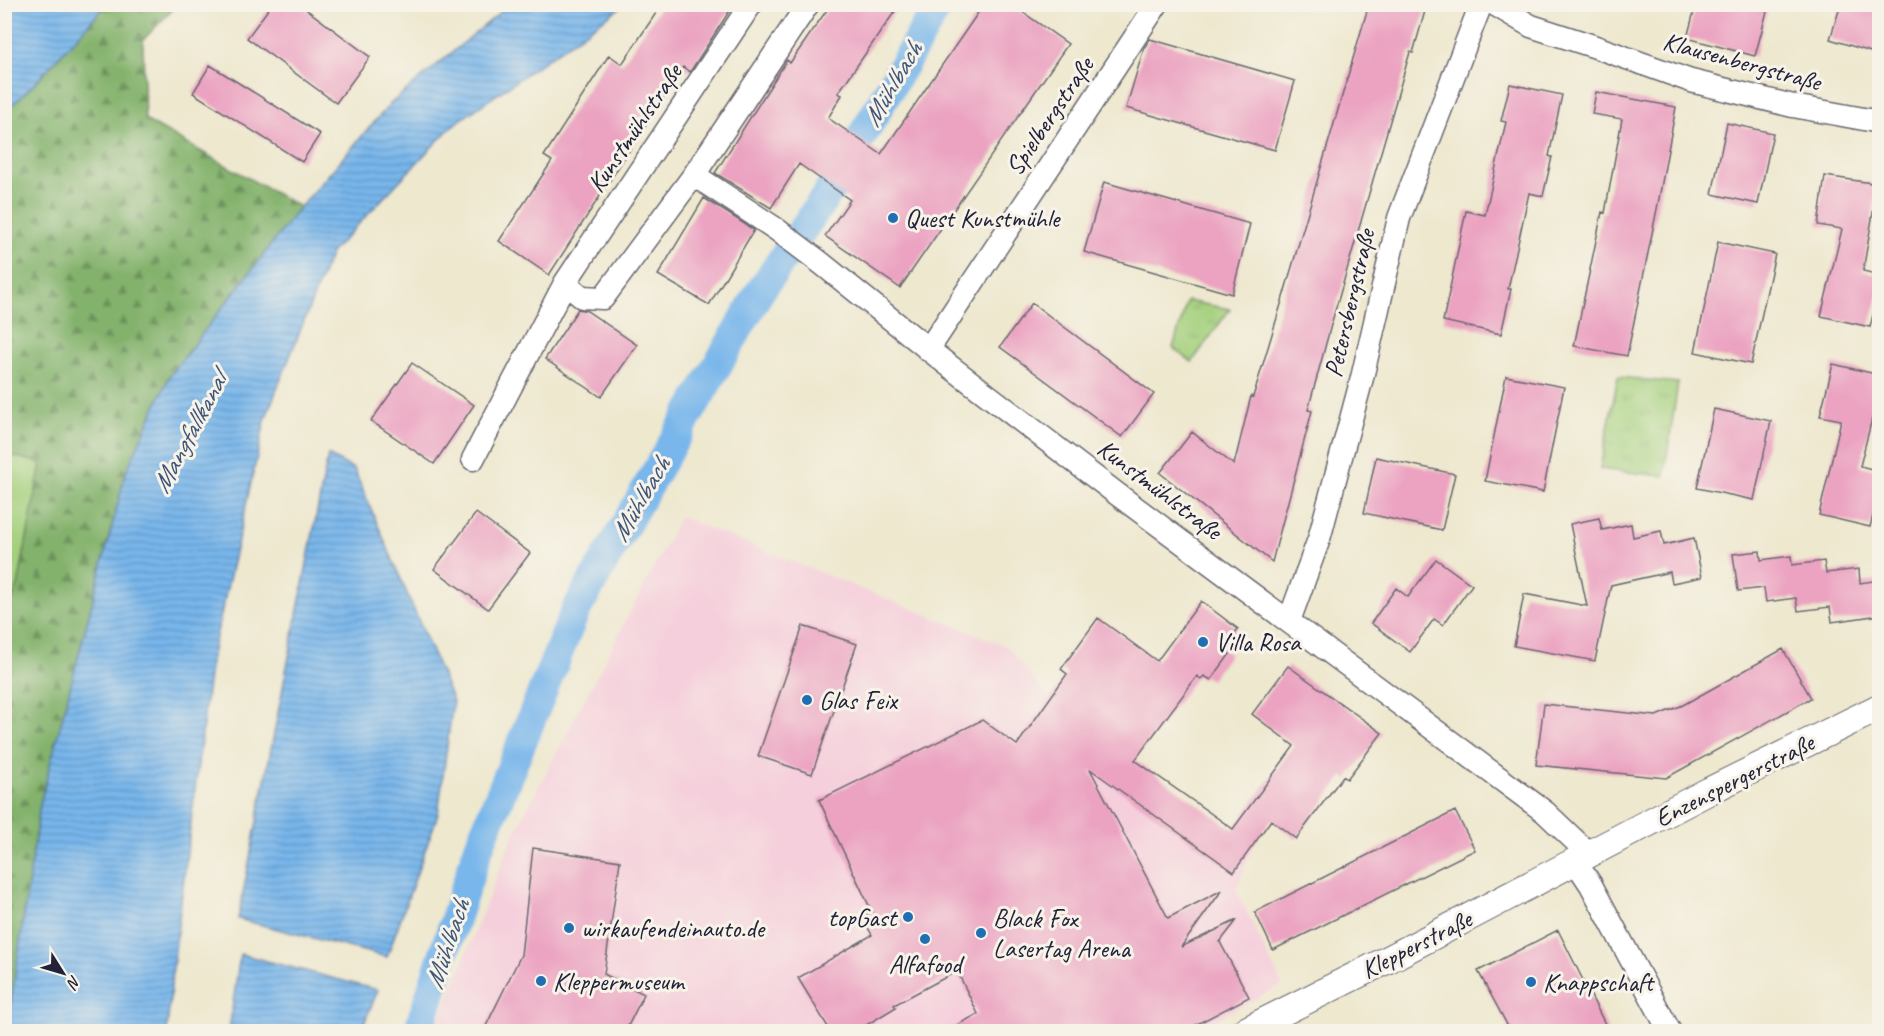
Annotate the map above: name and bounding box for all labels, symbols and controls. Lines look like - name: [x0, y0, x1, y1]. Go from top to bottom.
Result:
- street label: Klausenbergstraße: [1659, 25, 1827, 99]
- water label: Mühlbach: [854, 34, 931, 132]
- street label: Spielbergstraße: [998, 49, 1102, 182]
- street label: Kunstmühlstraße: [579, 56, 691, 199]
- place label: Quest Kunstmühle: [905, 202, 1062, 235]
- marker: Quest Kunstmühle: [886, 211, 900, 225]
- street label: Petersbergstraße: [1316, 224, 1383, 380]
- water label: Mangfallkanal: [143, 360, 239, 498]
- street label: Kunstmühlstraße: [1091, 432, 1231, 549]
- water label: Mühlbach: [602, 449, 679, 547]
- place label: Villa Rosa: [1215, 626, 1302, 659]
- marker: Villa Rosa: [1196, 635, 1210, 649]
- place label: Glas Feix: [819, 684, 899, 717]
- marker: Glas Feix: [800, 693, 814, 707]
- street label: Enzenspergerstraße: [1649, 725, 1822, 835]
- water label: Mühlbach: [417, 893, 478, 993]
- place label: topGast: [828, 901, 898, 934]
- street label: Klepperstraße: [1355, 901, 1479, 986]
- place label: Black Fox Lasertag Arena: [993, 902, 1131, 965]
- marker: topGast: [901, 910, 915, 924]
- place label: wirkaufendeinauto.de: [581, 912, 767, 945]
- marker: wirkaufendeinauto.de: [562, 921, 576, 935]
- marker: Black Fox Lasertag Arena: [974, 926, 988, 940]
- marker: Alfafood: [918, 932, 932, 946]
- north arrow: [33, 943, 93, 1003]
- place label: Alfafood: [889, 948, 965, 981]
- place label: Kleppermuseum: [553, 965, 686, 998]
- place label: Knappschaft: [1543, 966, 1656, 999]
- text: N: [61, 971, 85, 994]
- marker: Kleppermuseum: [534, 974, 548, 988]
- marker: Knappschaft: [1524, 975, 1538, 989]

